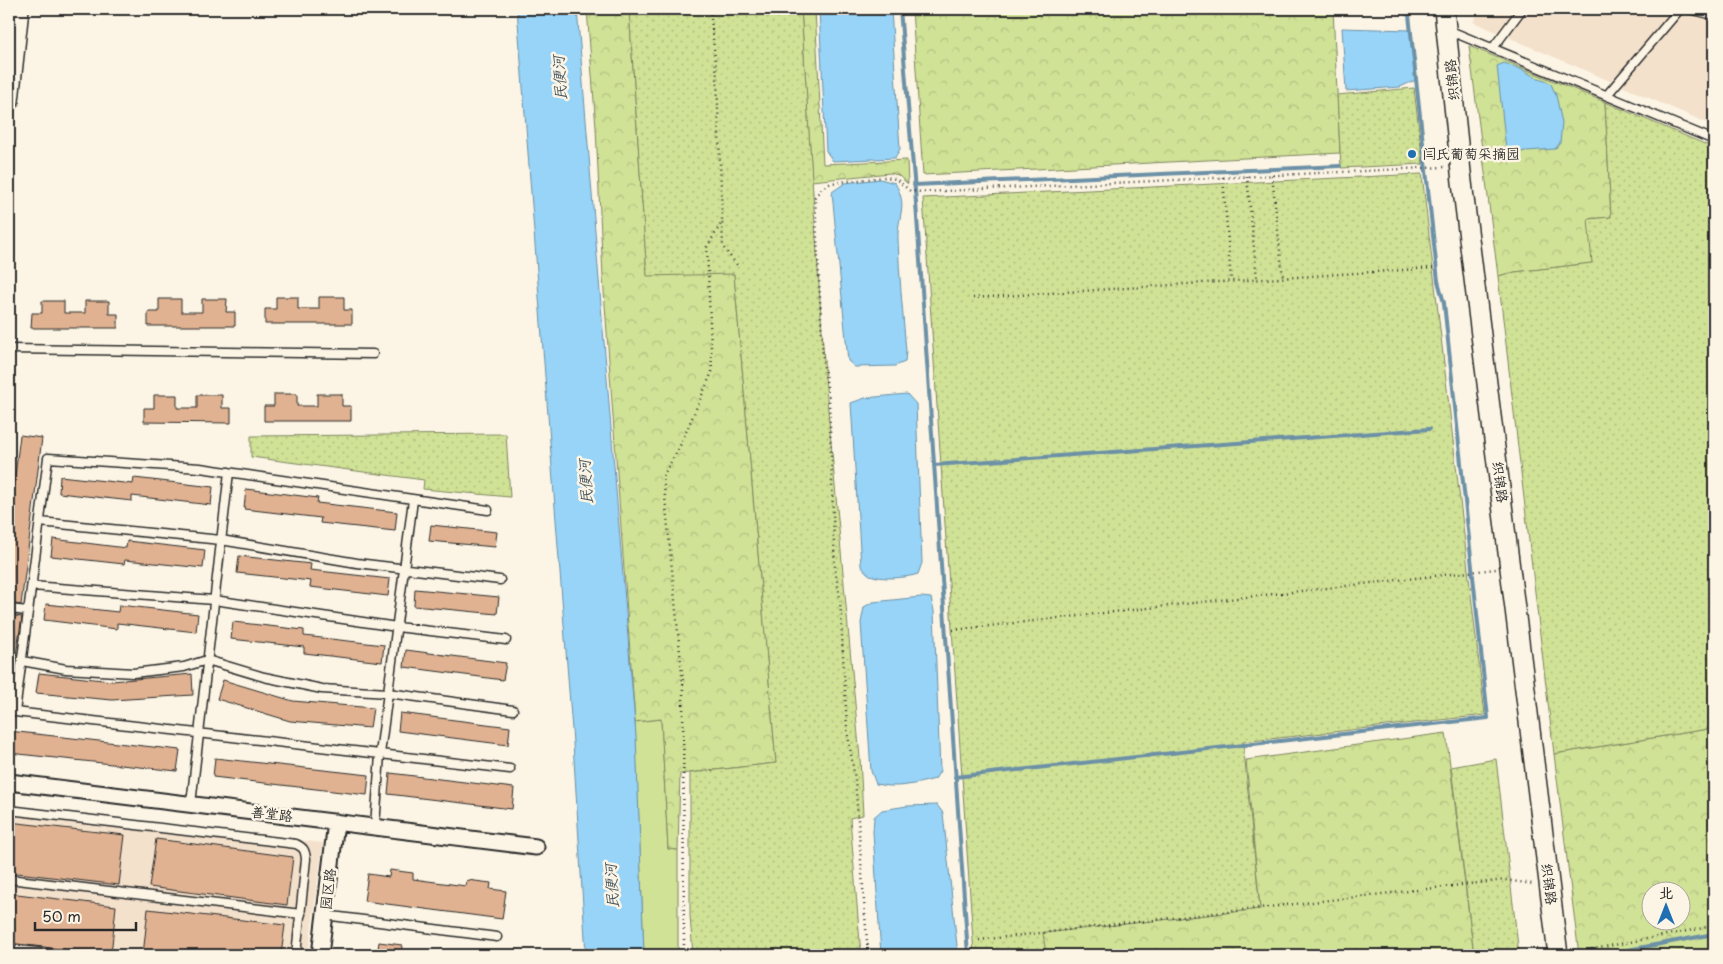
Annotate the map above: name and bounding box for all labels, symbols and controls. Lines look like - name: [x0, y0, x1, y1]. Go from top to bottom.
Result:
- water label: 民便河: [545, 52, 572, 101]
- street label: 织锦路: [1439, 58, 1464, 102]
- place label: 闫氏葡萄采摘园: [1422, 143, 1520, 164]
- marker: 闫氏葡萄采摘园: [1406, 148, 1418, 160]
- water label: 民便河: [571, 456, 598, 505]
- street label: 织锦路: [1488, 460, 1513, 504]
- street label: 善堂路: [250, 801, 294, 826]
- water label: 民便河: [597, 860, 624, 909]
- street label: 织锦路: [1537, 862, 1562, 906]
- street label: 园区路: [315, 867, 340, 911]
- north arrow: [1640, 882, 1690, 932]
- text: 北: [1659, 882, 1673, 903]
- scale bar: [35, 899, 136, 931]
- text: 50 m: [42, 904, 81, 927]

